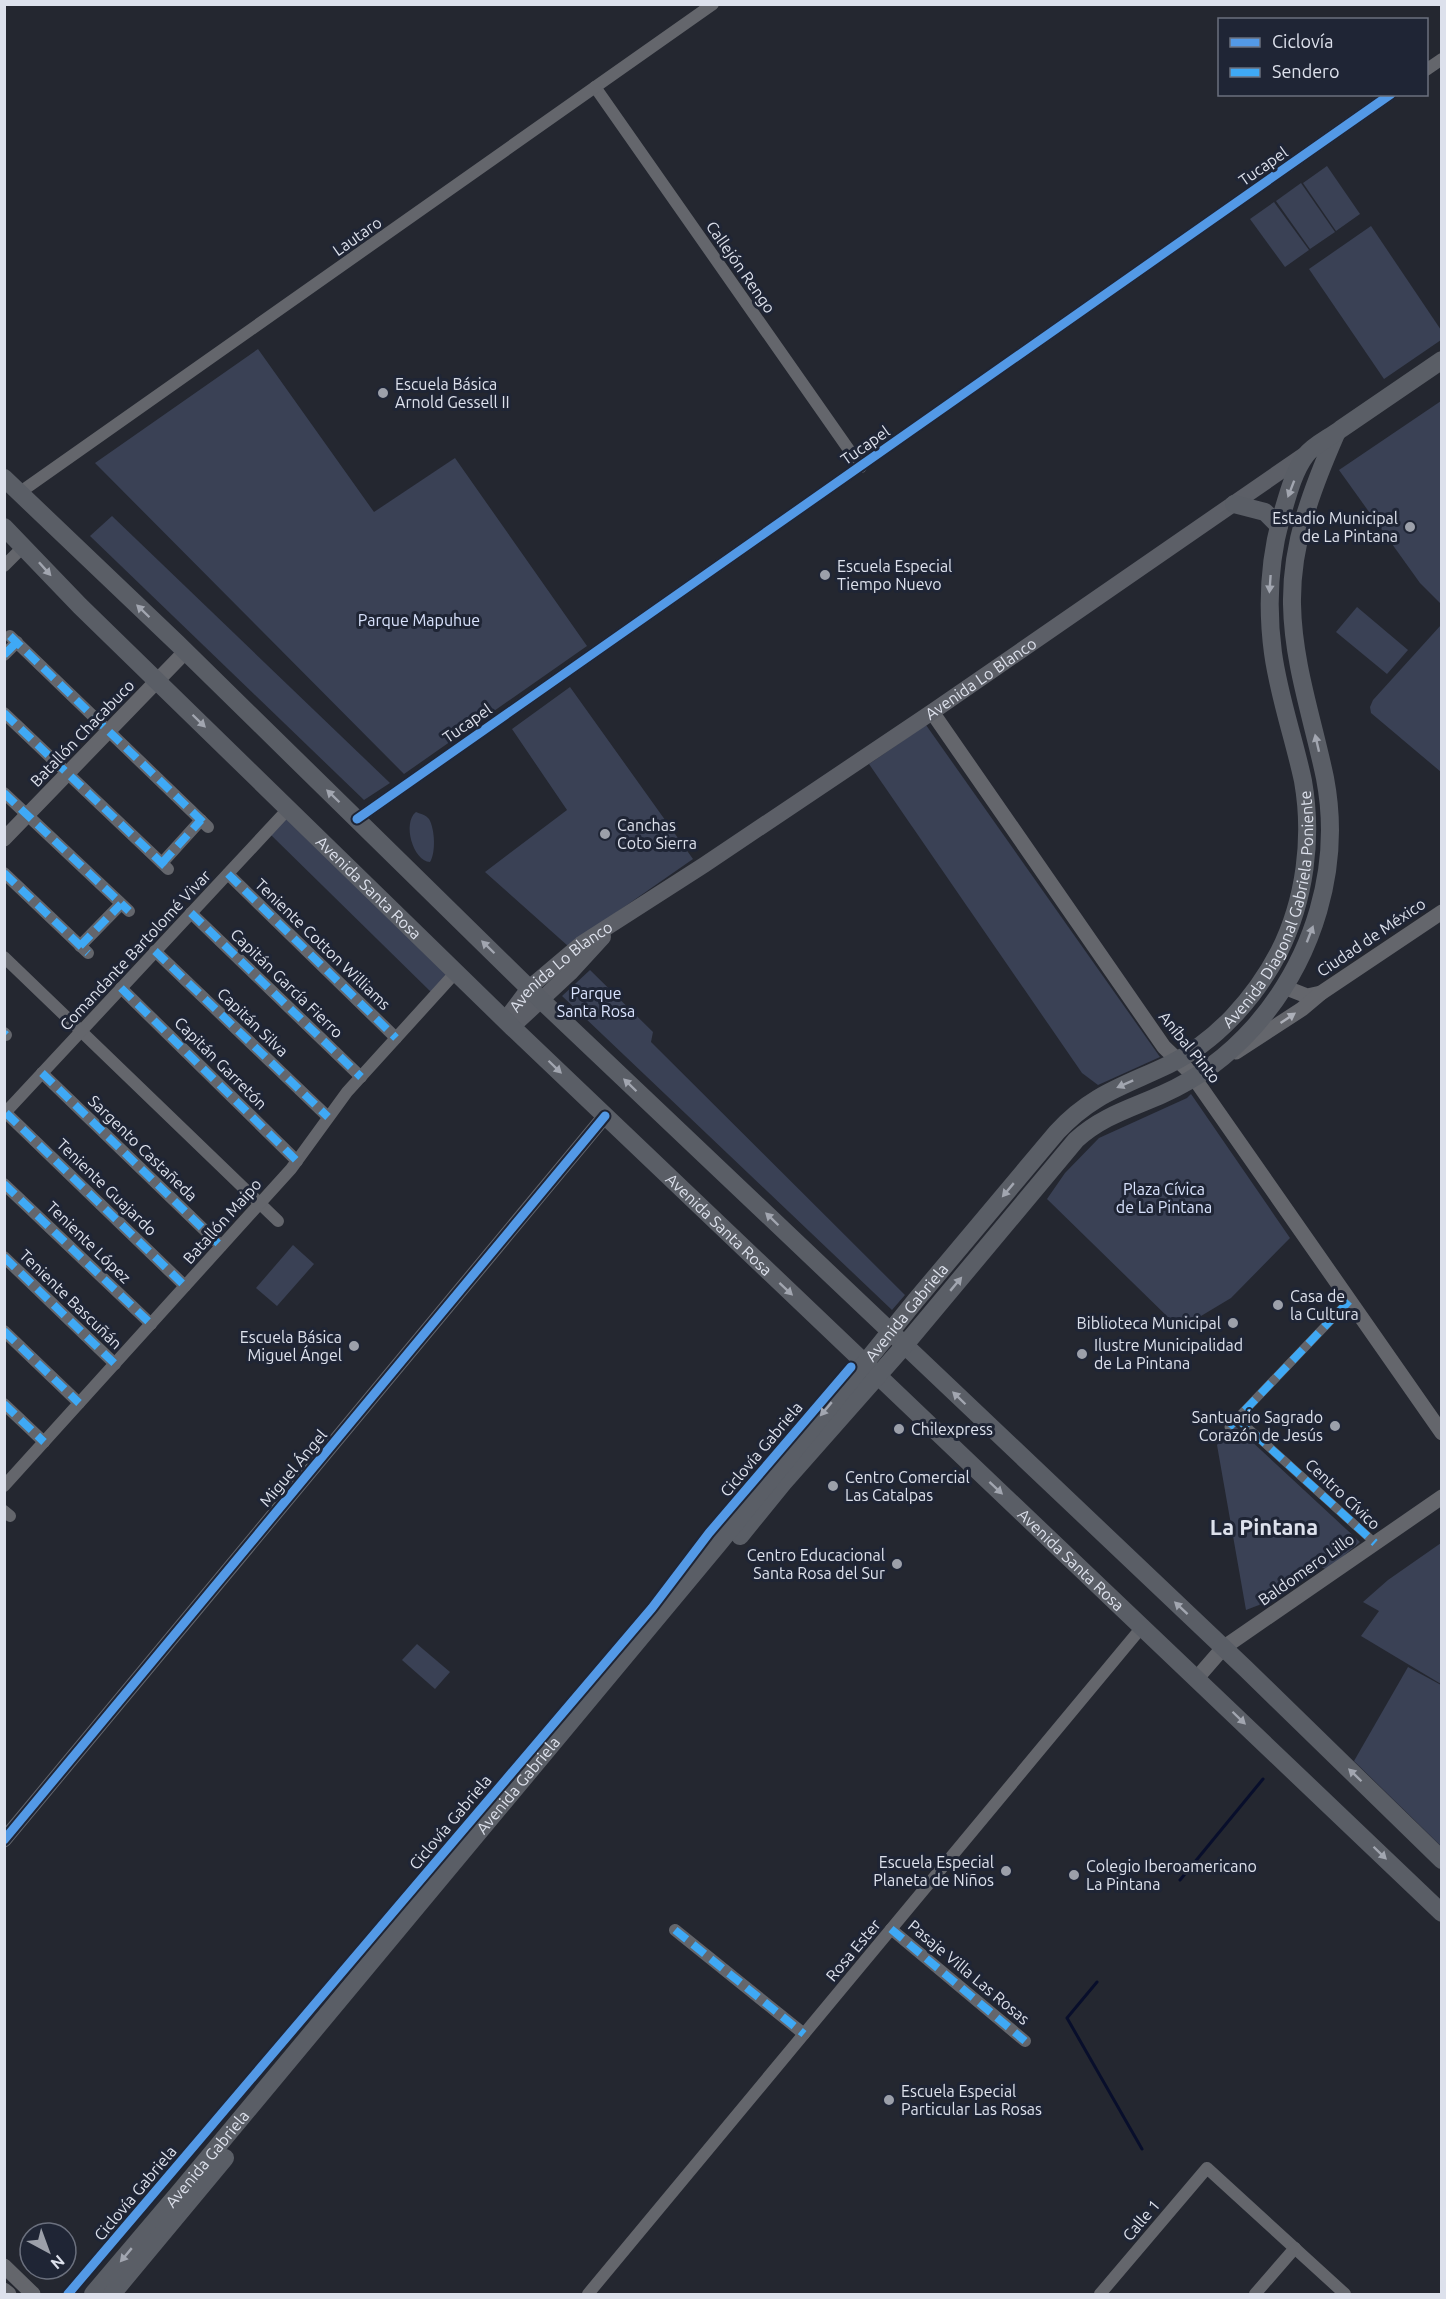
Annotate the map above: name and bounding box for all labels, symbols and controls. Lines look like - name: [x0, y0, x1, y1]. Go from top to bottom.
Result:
- legend: [1218, 18, 1428, 96]
- text: Ciclovía: [1272, 31, 1333, 51]
- text: Sendero: [1272, 61, 1339, 81]
- street label: Tucapel: [1235, 143, 1291, 189]
- street label: Lautaro: [329, 213, 385, 259]
- street label: Callejón Rengo: [703, 218, 779, 316]
- place label: Escuela Básica Arnold Gessell II: [395, 375, 510, 411]
- marker: Escuela Básica Arnold Gessell II: [376, 386, 390, 400]
- street label: Tucapel: [837, 422, 893, 468]
- one-way arrow: [1286, 480, 1295, 498]
- place label: Estadio Municipal de La Pintana: [1272, 509, 1398, 545]
- marker: Estadio Municipal de La Pintana: [1403, 520, 1417, 534]
- place label: Escuela Especial Tiempo Nuevo: [837, 557, 952, 593]
- one-way arrow: [38, 561, 51, 576]
- marker: Escuela Especial Tiempo Nuevo: [818, 568, 832, 582]
- one-way arrow: [1266, 574, 1275, 593]
- one-way arrow: [136, 604, 151, 618]
- park label: Parque Mapuhue: [358, 611, 480, 629]
- street label: Avenida Lo Blanco: [922, 634, 1040, 723]
- street label: Batallón Chacabuco: [26, 676, 138, 790]
- street label: Tucapel: [439, 700, 495, 746]
- one-way arrow: [192, 714, 206, 728]
- one-way arrow: [1311, 734, 1321, 752]
- one-way arrow: [327, 790, 341, 804]
- street label: Avenida Diagonal Gabriela Poniente: [1219, 790, 1316, 1031]
- place label: Canchas Coto Sierra: [617, 816, 697, 852]
- marker: Canchas Coto Sierra: [598, 827, 612, 841]
- street label: Avenida Santa Rosa: [313, 832, 425, 943]
- street label: Comandante Bartolomé Vivar: [56, 866, 214, 1034]
- street label: Teniente Cotton Williams: [252, 875, 394, 1013]
- street label: Ciudad de México: [1313, 894, 1429, 980]
- street label: Avenida Lo Blanco: [505, 917, 616, 1015]
- street label: Capitán García Fierro: [227, 925, 347, 1041]
- one-way arrow: [1305, 925, 1315, 943]
- one-way arrow: [481, 941, 495, 955]
- street label: Capitán Silva: [214, 984, 292, 1060]
- park label: Parque Santa Rosa: [557, 984, 635, 1020]
- street label: Aníbal Pinto: [1156, 1007, 1224, 1087]
- street label: Capitán Garretón: [171, 1013, 271, 1113]
- one-way arrow: [1280, 1013, 1296, 1024]
- one-way arrow: [547, 1060, 561, 1074]
- one-way arrow: [623, 1078, 638, 1092]
- one-way arrow: [1115, 1079, 1133, 1089]
- street label: Sargento Castañeda: [85, 1091, 201, 1205]
- street label: Teniente Guajardo: [53, 1135, 161, 1239]
- street label: Avenida Santa Rosa: [662, 1170, 776, 1279]
- street label: Batallón Maipo: [179, 1175, 265, 1267]
- park label: Plaza Cívica de La Pintana: [1116, 1180, 1212, 1216]
- one-way arrow: [1002, 1182, 1015, 1197]
- street label: Teniente López: [43, 1197, 135, 1287]
- one-way arrow: [765, 1213, 779, 1227]
- street label: Teniente Bascuñán: [16, 1246, 126, 1352]
- street label: Avenida Gabriela: [861, 1260, 952, 1365]
- one-way arrow: [949, 1276, 962, 1292]
- one-way arrow: [779, 1282, 794, 1296]
- place label: Casa de la Cultura: [1290, 1287, 1359, 1323]
- marker: Casa de la Cultura: [1271, 1298, 1285, 1312]
- place label: Biblioteca Municipal: [1077, 1314, 1221, 1332]
- marker: Biblioteca Municipal: [1226, 1316, 1240, 1330]
- place label: Escuela Básica Miguel Ángel: [240, 1328, 342, 1364]
- place label: Ilustre Municipalidad de La Pintana: [1094, 1336, 1243, 1372]
- marker: Escuela Básica Miguel Ángel: [347, 1339, 361, 1353]
- marker: Ilustre Municipalidad de La Pintana: [1075, 1347, 1089, 1361]
- one-way arrow: [952, 1391, 966, 1405]
- street label: Ciclovía Gabriela: [716, 1398, 806, 1500]
- one-way arrow: [820, 1401, 833, 1417]
- place label: Santuario Sagrado Corazón de Jesús: [1192, 1408, 1323, 1444]
- marker: Santuario Sagrado Corazón de Jesús: [1328, 1419, 1342, 1433]
- place label: Chilexpress: [911, 1420, 993, 1438]
- marker: Chilexpress: [892, 1422, 906, 1436]
- street label: Miguel Ángel: [254, 1425, 330, 1510]
- street label: Centro Cívico: [1302, 1455, 1384, 1533]
- place label: Centro Comercial Las Catalpas: [845, 1468, 970, 1504]
- marker: Centro Comercial Las Catalpas: [826, 1479, 840, 1493]
- one-way arrow: [988, 1481, 1003, 1495]
- street label: Avenida Santa Rosa: [1014, 1505, 1128, 1614]
- district label: La Pintana: [1210, 1514, 1318, 1539]
- street label: Baldomero Lillo: [1255, 1529, 1357, 1609]
- place label: Centro Educacional Santa Rosa del Sur: [747, 1546, 885, 1582]
- marker: Centro Educacional Santa Rosa del Sur: [890, 1557, 904, 1571]
- one-way arrow: [1173, 1601, 1188, 1615]
- one-way arrow: [1231, 1711, 1246, 1725]
- street label: Avenida Gabriela: [472, 1733, 563, 1837]
- one-way arrow: [1348, 1769, 1362, 1783]
- street label: Ciclovía Gabriela: [405, 1771, 495, 1873]
- one-way arrow: [1372, 1846, 1386, 1860]
- place label: Escuela Especial Planeta de Niños: [873, 1853, 994, 1889]
- place label: Colegio Iberoamericano La Pintana: [1086, 1857, 1257, 1893]
- marker: Escuela Especial Planeta de Niños: [999, 1864, 1013, 1878]
- marker: Colegio Iberoamericano La Pintana: [1067, 1868, 1081, 1882]
- street label: Rosa Ester: [822, 1915, 884, 1985]
- street label: Pasaje Villa Las Rosas: [905, 1916, 1033, 2028]
- place label: Escuela Especial Particular Las Rosas: [901, 2082, 1042, 2118]
- marker: Escuela Especial Particular Las Rosas: [882, 2093, 896, 2107]
- street label: Avenida Gabriela: [162, 2107, 253, 2211]
- street label: Ciclovía Gabriela: [90, 2142, 180, 2244]
- street label: Calle 1: [1119, 2196, 1163, 2244]
- north arrow: [18, 2221, 78, 2281]
- one-way arrow: [120, 2247, 133, 2263]
- text: N: [47, 2252, 68, 2273]

